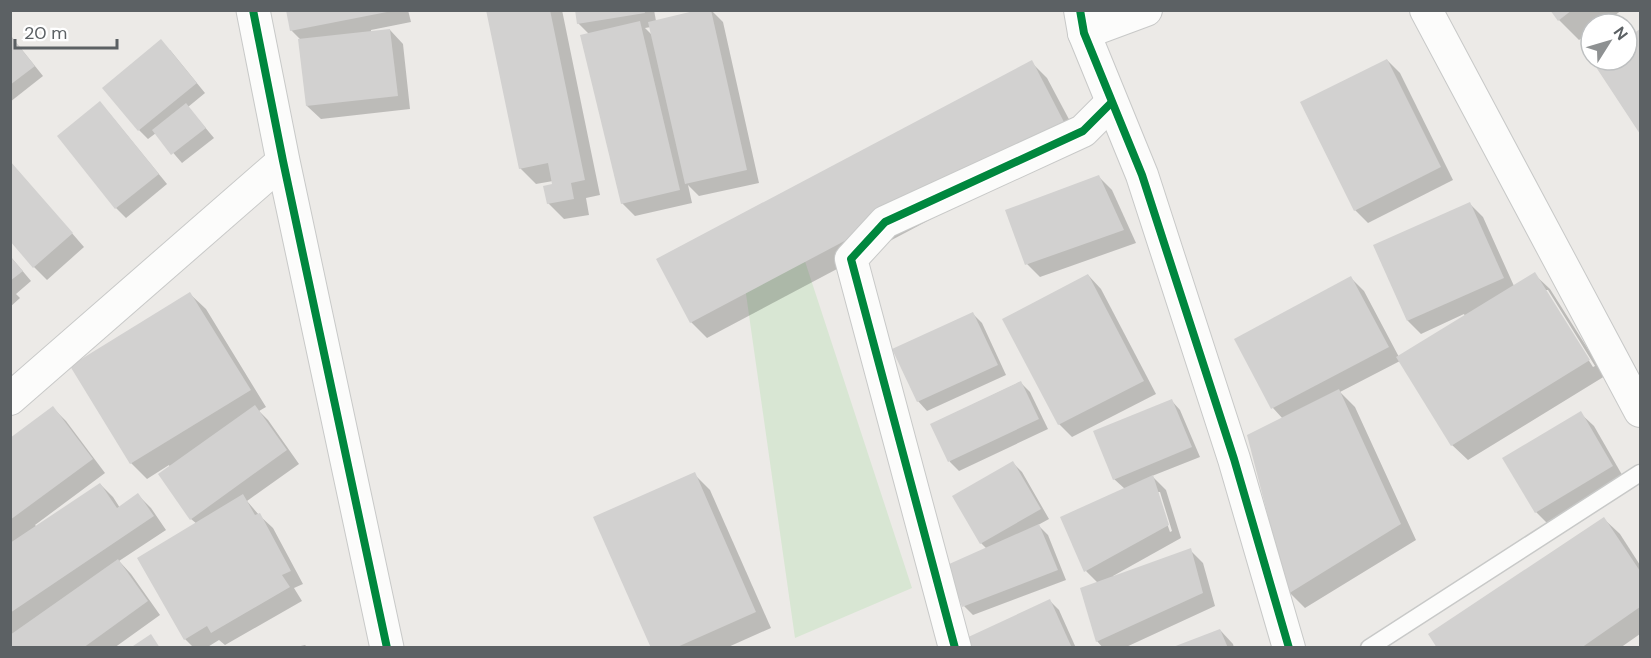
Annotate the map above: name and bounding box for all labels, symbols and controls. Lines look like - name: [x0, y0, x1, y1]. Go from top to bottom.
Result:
- scale bar: [15, 12, 117, 50]
- north arrow: [1579, 12, 1639, 72]
- text: 20 m: [24, 21, 67, 45]
- text: N: [1609, 22, 1632, 44]

